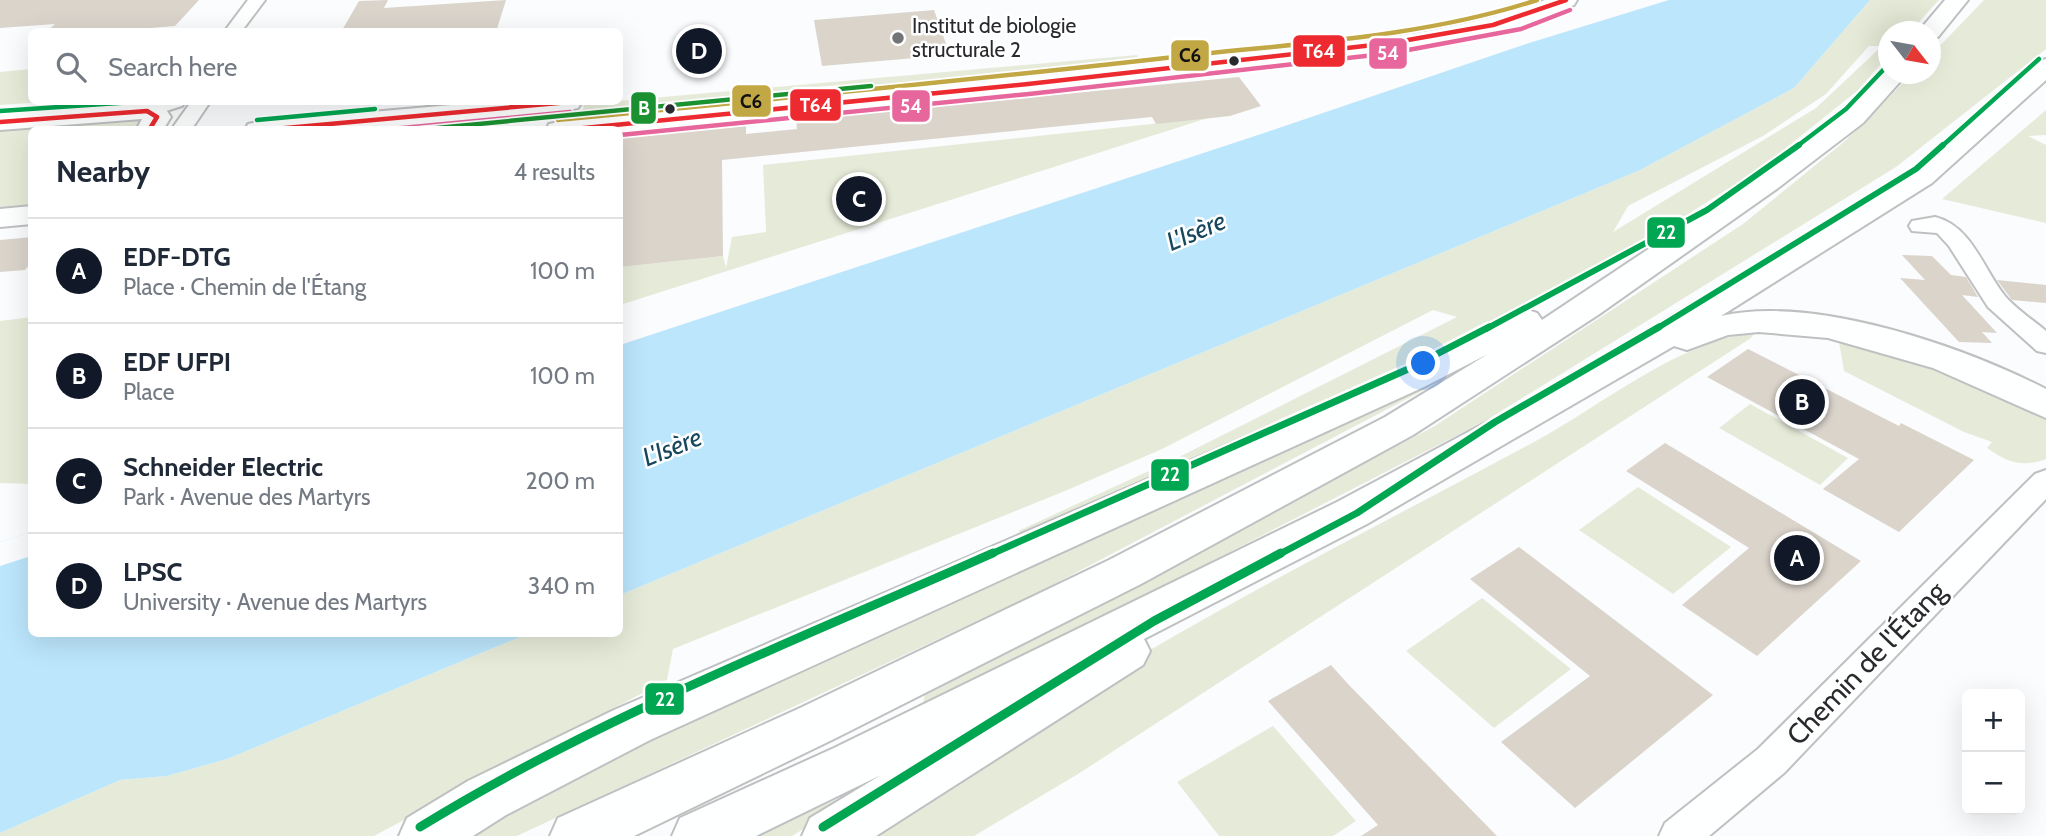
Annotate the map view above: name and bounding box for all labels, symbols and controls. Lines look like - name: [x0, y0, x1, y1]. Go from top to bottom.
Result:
- place label: Institut de biologie structurale 2: [912, 13, 1077, 62]
- north arrow: [1878, 21, 1941, 84]
- pin: D: [676, 25, 722, 77]
- search box: [28, 28, 623, 105]
- marker: Institut de biologie structurale 2: [890, 30, 906, 46]
- line badge: T64: [1292, 34, 1346, 68]
- line badge: 54: [1368, 37, 1408, 70]
- line badge: C6: [1170, 39, 1210, 72]
- text: T64: [1303, 40, 1335, 63]
- text: 54: [1377, 42, 1399, 65]
- text: C6: [1179, 44, 1201, 67]
- icon: search: [52, 48, 90, 86]
- text: Search here: [108, 51, 237, 83]
- unlabelled marker: [1227, 54, 1241, 68]
- line badge: C6: [731, 84, 772, 118]
- line badge: T64: [789, 88, 842, 122]
- line badge: 54: [891, 89, 931, 123]
- text: C6: [740, 90, 762, 113]
- line badge: B: [630, 91, 657, 125]
- text: T64: [800, 94, 832, 117]
- text: 54: [900, 95, 922, 118]
- text: B: [638, 97, 650, 120]
- unlabelled marker: [663, 102, 677, 116]
- text: Nearby: [56, 153, 150, 190]
- text: 4 results: [514, 158, 595, 186]
- pin: C: [836, 173, 882, 225]
- water label: L'Isère: [1161, 204, 1231, 258]
- line badge: 22: [1646, 216, 1686, 249]
- text: 22: [1656, 221, 1676, 244]
- text: EDF-DTG: [123, 241, 231, 273]
- text: A: [72, 257, 86, 285]
- text: 100 m: [530, 257, 595, 285]
- text: Place · Chemin de l'Étang: [123, 273, 366, 301]
- text: EDF UFPI: [123, 346, 231, 378]
- your location: [1406, 346, 1440, 380]
- text: B: [72, 362, 86, 390]
- text: 100 m: [530, 362, 595, 390]
- pin: B: [1779, 376, 1825, 428]
- text: Place: [123, 378, 175, 406]
- water label: L'Isère: [638, 421, 707, 473]
- text: Schneider Electric: [123, 451, 323, 483]
- line badge: 22: [1150, 458, 1190, 492]
- text: 22: [1160, 463, 1180, 486]
- text: C: [72, 467, 86, 495]
- text: 200 m: [525, 467, 595, 495]
- text: Park · Avenue des Martyrs: [123, 483, 371, 511]
- pin: A: [1774, 532, 1820, 584]
- text: LPSC: [123, 556, 182, 588]
- text: D: [71, 572, 87, 600]
- text: 340 m: [528, 572, 595, 600]
- street label: Chemin de l'Étang: [1779, 573, 1953, 752]
- text: University · Avenue des Martyrs: [123, 588, 427, 616]
- line badge: 22: [644, 682, 685, 716]
- text: 22: [655, 688, 675, 711]
- map controls: [1962, 689, 2025, 815]
- button: +: [1962, 689, 2025, 752]
- button: −: [1962, 752, 2025, 815]

